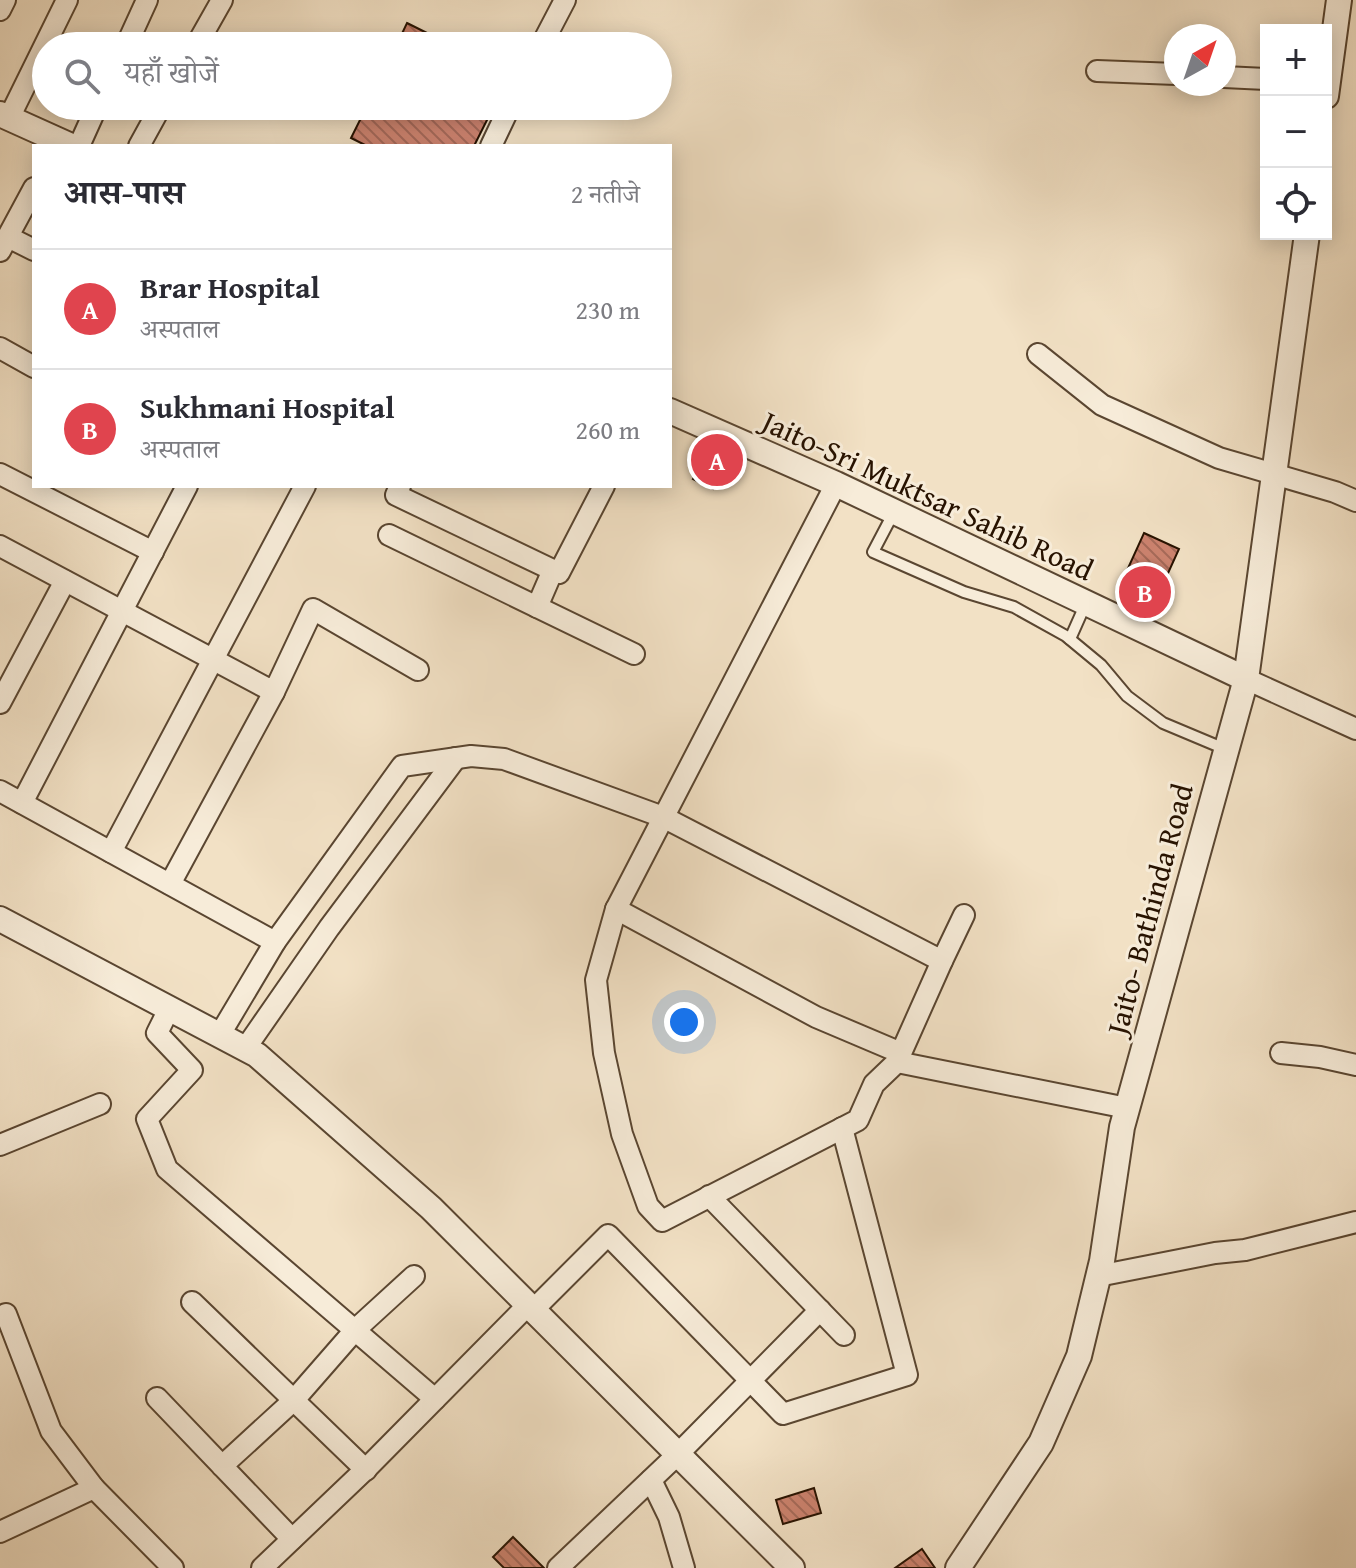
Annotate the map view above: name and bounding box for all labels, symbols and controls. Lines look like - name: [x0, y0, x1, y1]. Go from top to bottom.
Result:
- north arrow: [1164, 24, 1236, 96]
- map controls: [1260, 24, 1332, 240]
- button: +: [1260, 24, 1332, 96]
- search box: [32, 32, 672, 120]
- text: यहाँ खोजें: [124, 50, 218, 94]
- icon: search: [60, 54, 104, 98]
- button: −: [1260, 96, 1332, 168]
- text: आस-पास: [64, 167, 184, 216]
- button: locate: [1260, 168, 1332, 240]
- text: 2 नतीजे: [571, 174, 640, 213]
- text: Brar Hospital: [140, 265, 320, 309]
- text: A: [82, 290, 98, 329]
- text: 230 m: [575, 290, 640, 329]
- text: अस्पताल: [140, 309, 219, 348]
- text: Sukhmani Hospital: [140, 385, 395, 429]
- street label: Jaito-Sri Muktsar Sahib Road: [751, 397, 1101, 591]
- text: B: [82, 410, 98, 449]
- text: 260 m: [575, 410, 640, 449]
- text: अस्पताल: [140, 429, 219, 468]
- pin: A: [691, 430, 743, 490]
- pin: B: [1119, 562, 1171, 622]
- street label: Jaito- Bathinda Road: [1093, 779, 1204, 1043]
- your location: [664, 1002, 704, 1042]

